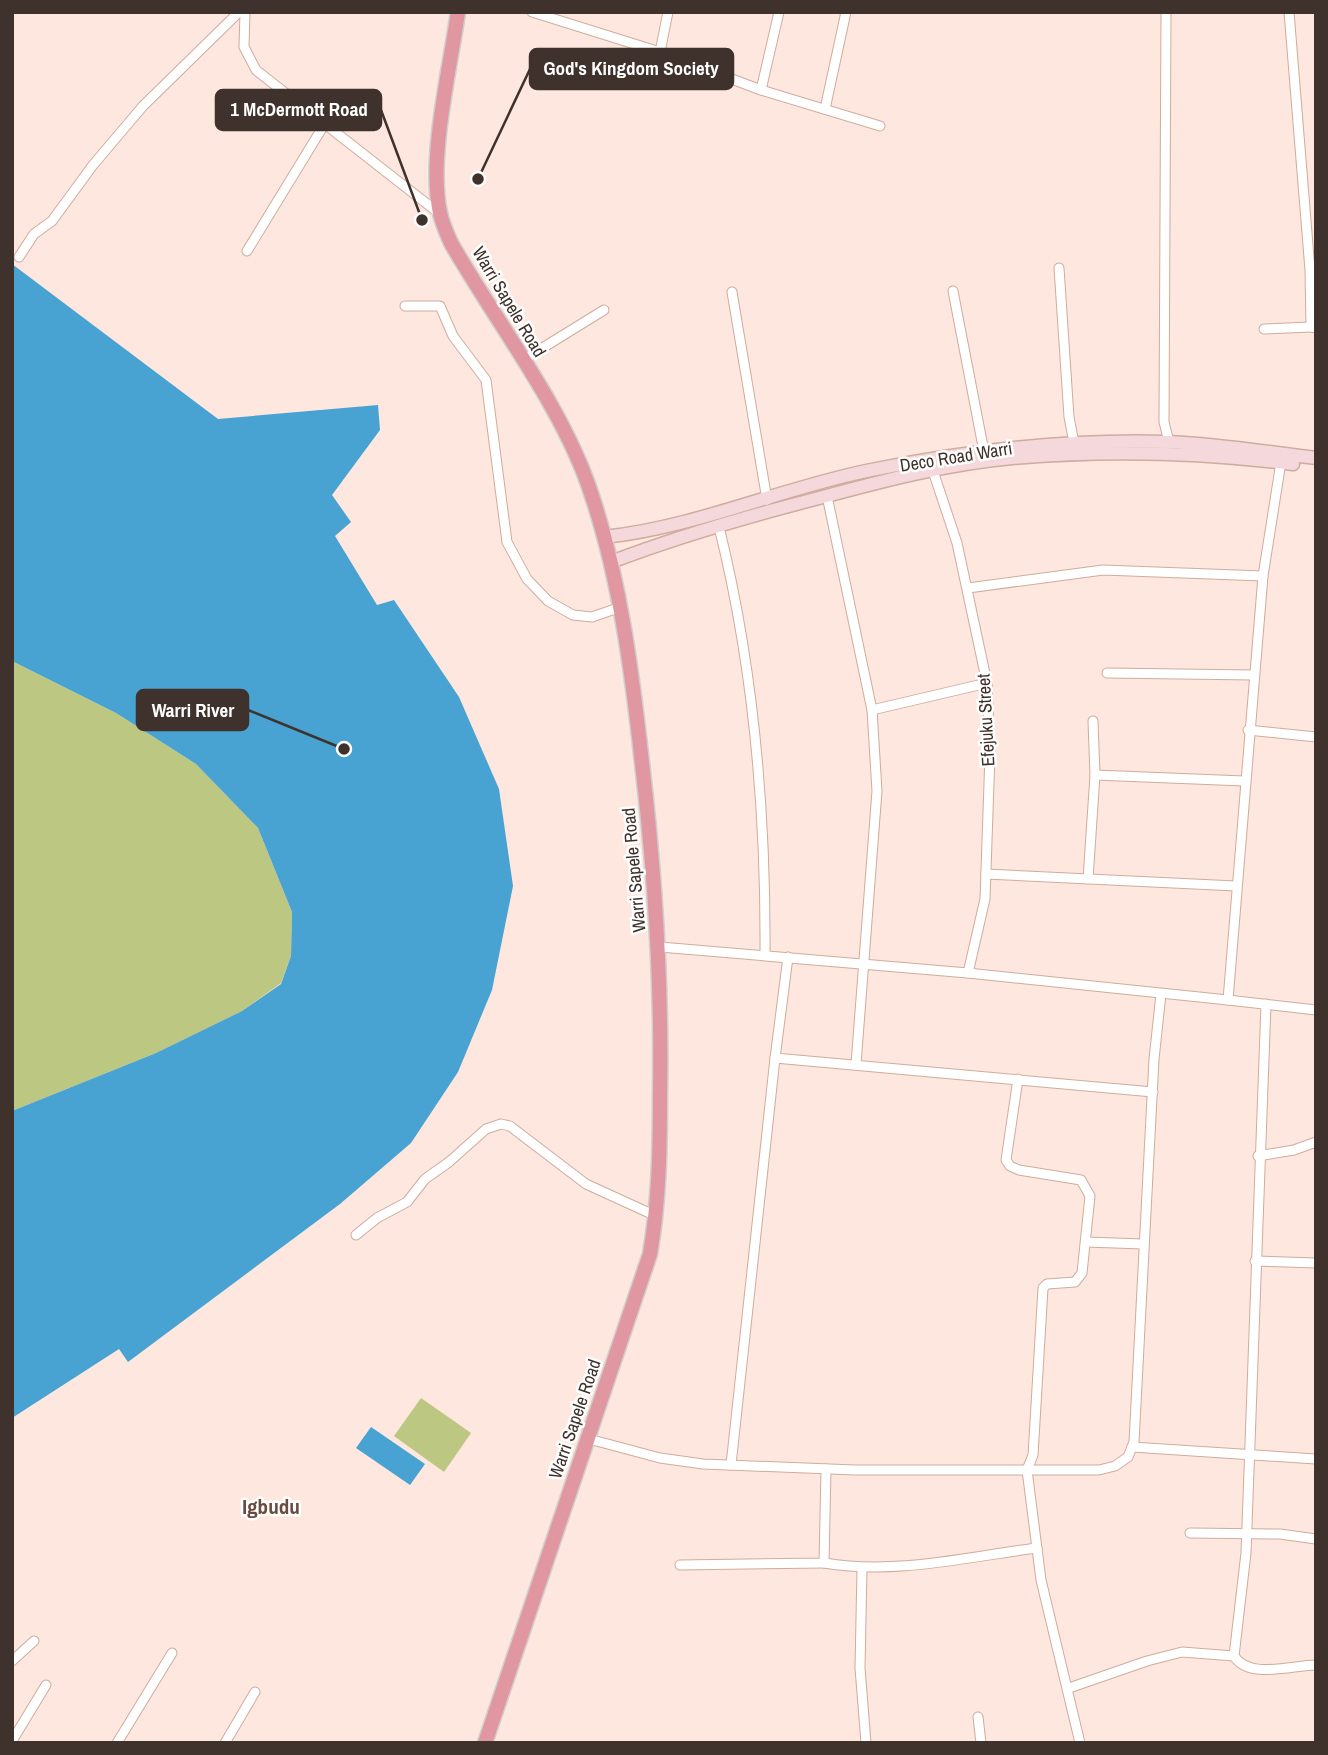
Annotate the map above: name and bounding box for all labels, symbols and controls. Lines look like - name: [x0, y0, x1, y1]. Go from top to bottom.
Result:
- callout: God's Kingdom Society: [530, 49, 733, 89]
- text: God's Kingdom Society: [543, 55, 719, 81]
- callout: 1 McDermott Road: [216, 90, 381, 130]
- text: 1 McDermott Road: [230, 96, 368, 122]
- street label: Warri Sapele Road: [467, 242, 552, 362]
- street label: Deco Road Warri: [898, 435, 1014, 478]
- street label: Efejuku Street: [971, 673, 1000, 767]
- callout: Warri River: [137, 690, 248, 730]
- text: Warri River: [152, 697, 234, 723]
- street label: Warri Sapele Road: [616, 807, 651, 933]
- street label: Warri Sapele Road: [542, 1356, 607, 1482]
- district label: Igbudu: [242, 1492, 300, 1521]

